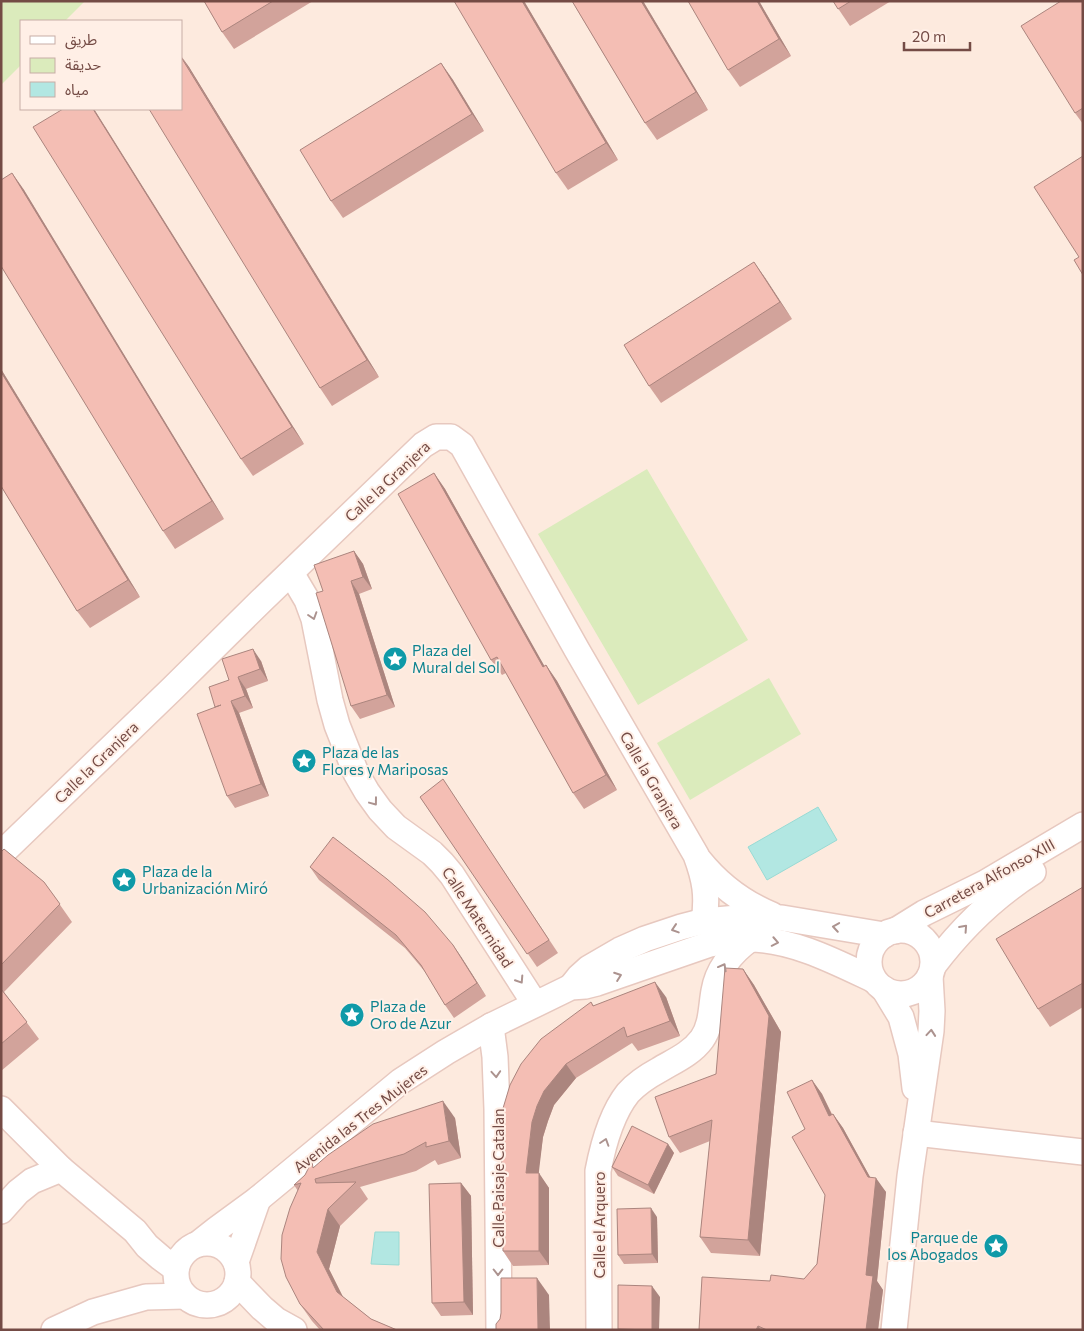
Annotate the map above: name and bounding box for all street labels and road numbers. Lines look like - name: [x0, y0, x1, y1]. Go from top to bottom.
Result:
- street label: Calle la Granjera: [341, 437, 433, 525]
- street label: Calle la Granjera: [50, 717, 142, 807]
- street label: Calle la Granjera: [617, 728, 687, 832]
- street label: Carretera Alfonso XIII: [920, 835, 1058, 921]
- street label: Calle Maternidad: [439, 863, 517, 971]
- street label: Avenida las Tres Mujeres: [289, 1060, 431, 1176]
- street label: Calle Paisaje Catalan: [489, 1108, 507, 1248]
- street label: Calle el Arquero: [590, 1171, 608, 1278]

